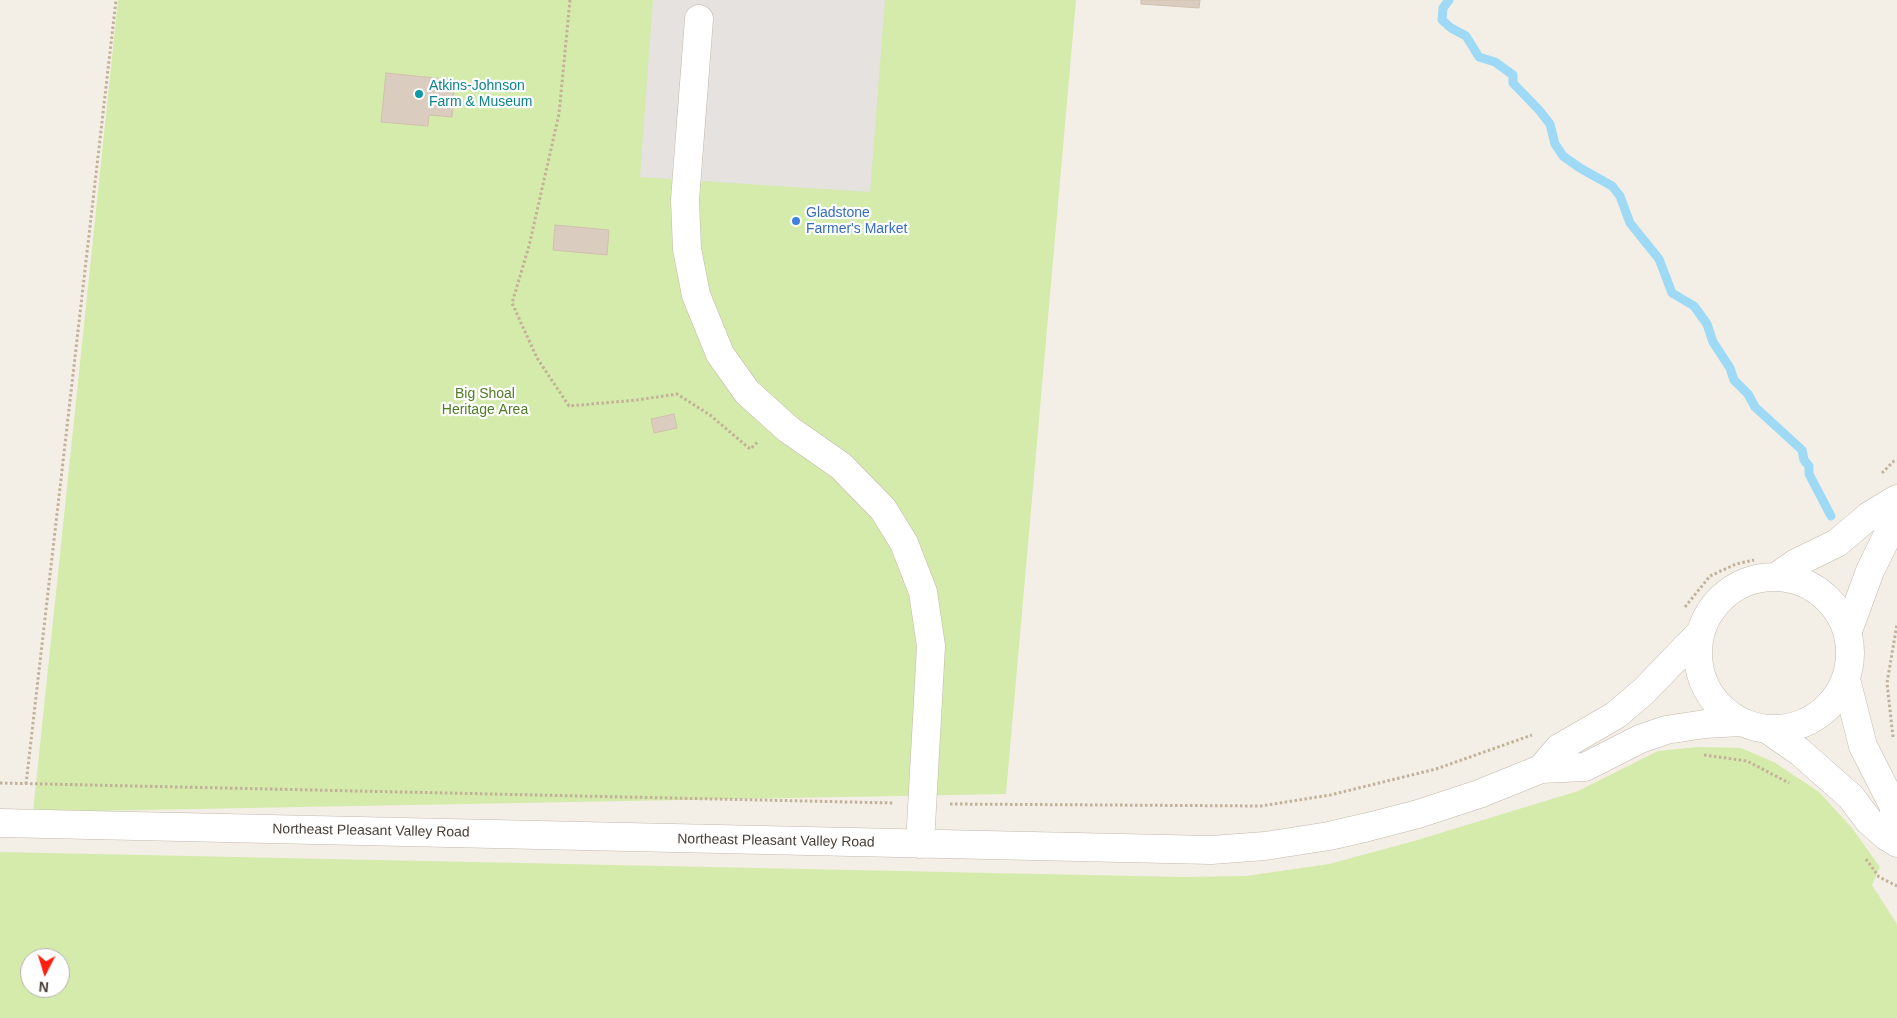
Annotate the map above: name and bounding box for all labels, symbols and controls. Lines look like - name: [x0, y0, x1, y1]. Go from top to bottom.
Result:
- place label: Atkins-Johnson Farm & Museum: [429, 78, 532, 110]
- marker: Atkins-Johnson Farm & Museum: [413, 88, 425, 100]
- place label: Gladstone Farmer's Market: [806, 205, 907, 238]
- marker: Gladstone Farmer's Market: [790, 215, 802, 227]
- park label: Big Shoal Heritage Area: [442, 386, 528, 418]
- street label: Northeast Pleasant Valley Road: [272, 821, 470, 841]
- street label: Northeast Pleasant Valley Road: [677, 831, 875, 851]
- north arrow: [20, 948, 70, 998]
- text: N: [38, 979, 50, 995]

